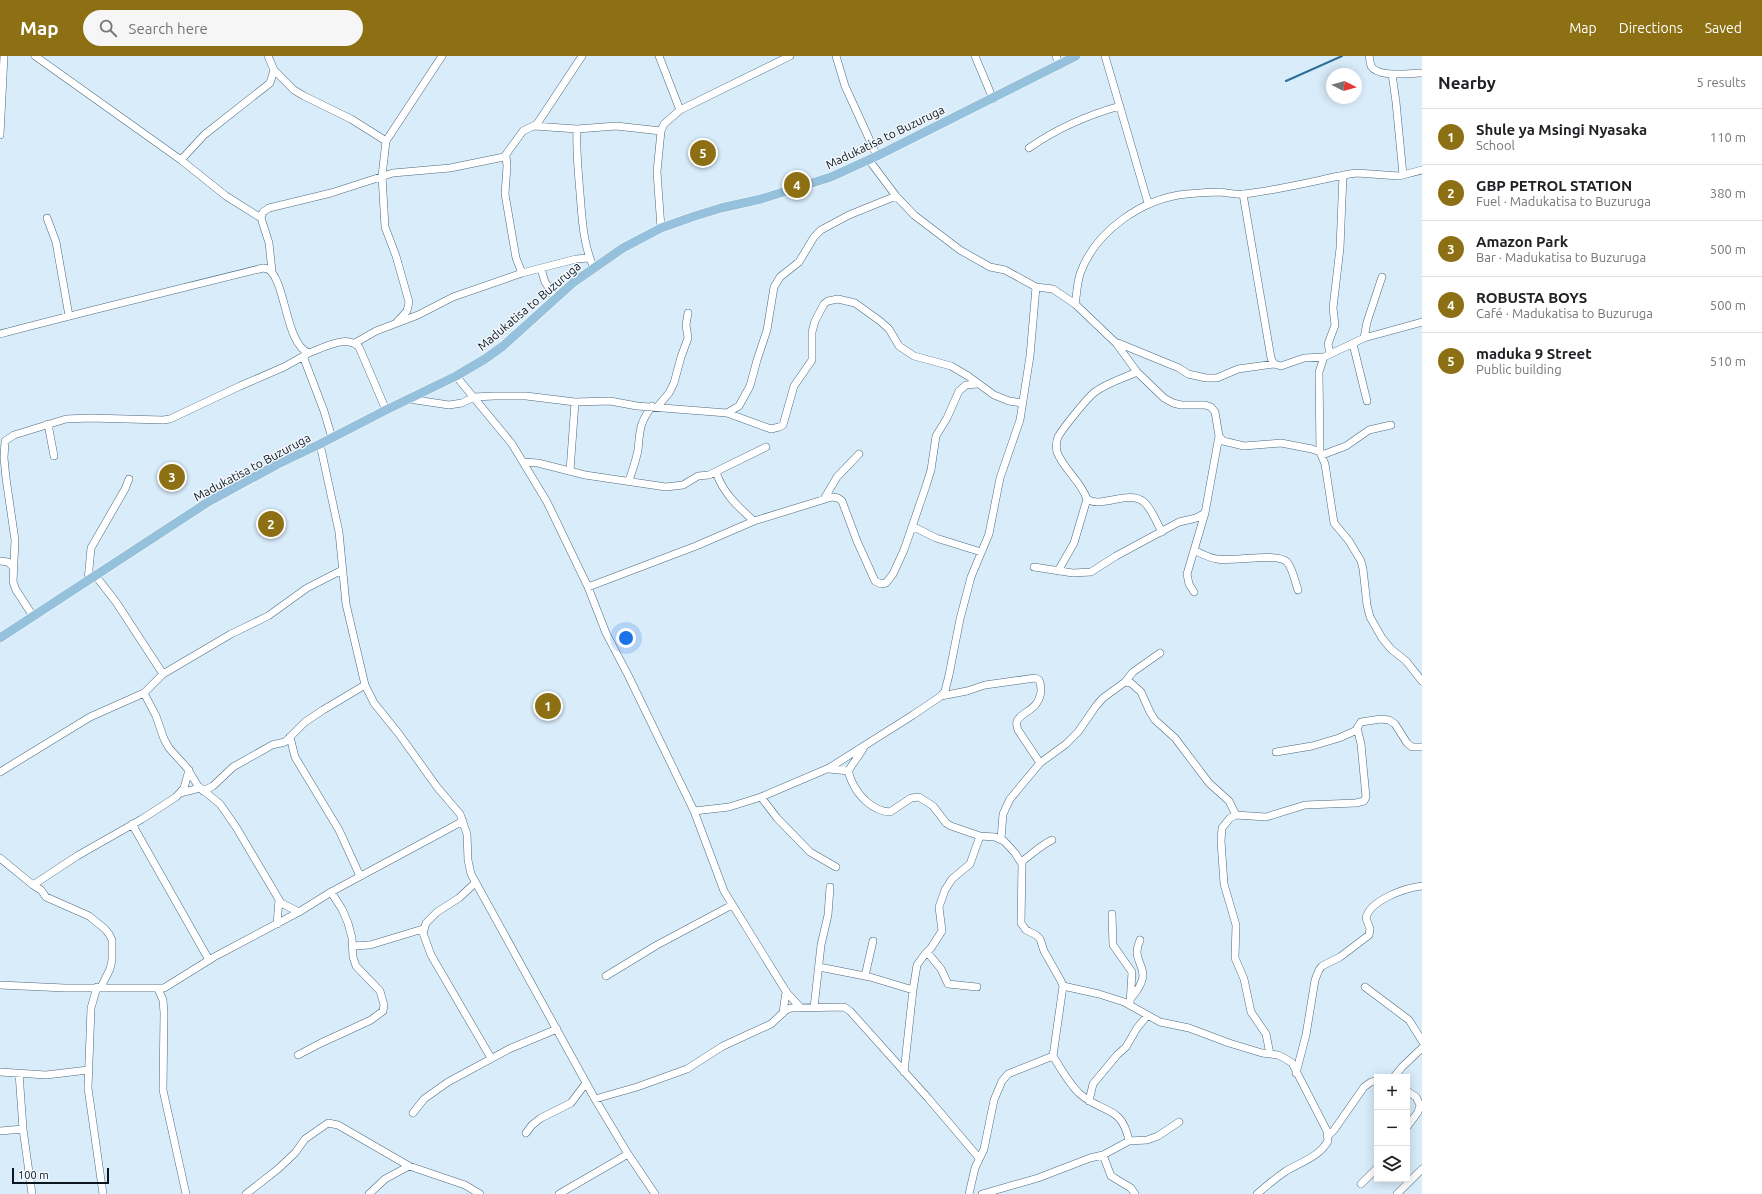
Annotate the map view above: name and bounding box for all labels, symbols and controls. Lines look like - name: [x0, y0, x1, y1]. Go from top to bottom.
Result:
- search box: [83, 10, 363, 46]
- text: Map: [20, 17, 59, 39]
- icon: search: [97, 17, 119, 39]
- text: Search here: [129, 20, 208, 37]
- text: Map: [1569, 20, 1597, 36]
- text: Directions: [1619, 20, 1683, 36]
- text: Saved: [1705, 20, 1742, 36]
- north arrow: [1326, 68, 1362, 104]
- text: Nearby: [1438, 73, 1496, 92]
- text: 5 results: [1696, 75, 1746, 89]
- street label: Madukatisa to Buzuruga: [824, 103, 946, 171]
- text: Shule ya Msingi Nyasaka: [1476, 121, 1647, 138]
- text: 1: [1447, 130, 1455, 144]
- text: 110 m: [1710, 130, 1746, 144]
- pin: 5: [690, 138, 716, 168]
- text: School: [1476, 138, 1515, 152]
- pin: 4: [784, 170, 810, 200]
- text: GBP PETROL STATION: [1476, 177, 1632, 194]
- text: 2: [1447, 186, 1455, 200]
- text: 380 m: [1710, 186, 1746, 200]
- text: Fuel · Madukatisa to Buzuruga: [1476, 194, 1651, 208]
- text: Amazon Park: [1476, 233, 1568, 250]
- text: 3: [1447, 242, 1455, 256]
- text: 500 m: [1710, 242, 1746, 256]
- text: Bar · Madukatisa to Buzuruga: [1476, 250, 1646, 264]
- street label: Madukatisa to Buzuruga: [475, 259, 583, 353]
- text: ROBUSTA BOYS: [1476, 289, 1587, 306]
- text: 4: [1447, 298, 1455, 312]
- text: 500 m: [1710, 298, 1746, 312]
- text: Café · Madukatisa to Buzuruga: [1476, 306, 1653, 320]
- text: maduka 9 Street: [1476, 345, 1592, 362]
- text: 5: [1447, 354, 1455, 368]
- text: 510 m: [1710, 354, 1746, 368]
- text: Public building: [1476, 362, 1562, 376]
- street label: Madukatisa to Buzuruga: [191, 431, 313, 503]
- pin: 3: [159, 462, 185, 492]
- pin: 2: [258, 509, 284, 539]
- your location: [616, 628, 636, 648]
- pin: 1: [535, 691, 561, 721]
- map controls: [1374, 1074, 1410, 1182]
- button: +: [1374, 1074, 1410, 1110]
- button: −: [1374, 1110, 1410, 1146]
- button: layers: [1374, 1146, 1410, 1182]
- scale bar: [12, 1166, 109, 1185]
- text: 100 m: [18, 1169, 49, 1181]

